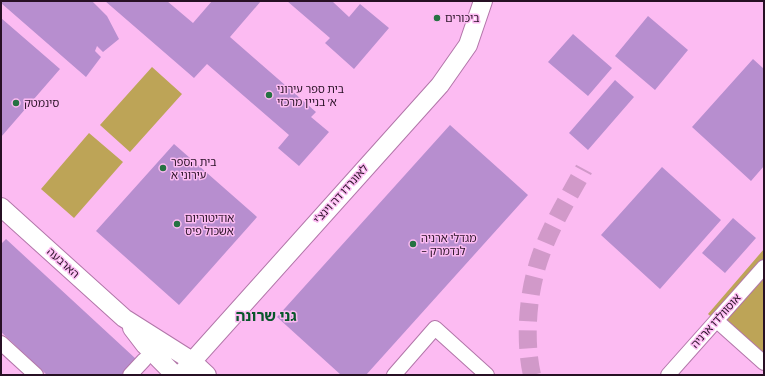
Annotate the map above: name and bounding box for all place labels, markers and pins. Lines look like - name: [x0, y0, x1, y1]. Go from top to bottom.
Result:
- place label: ביכורים: [445, 12, 480, 25]
- marker: ביכורים: [432, 13, 442, 23]
- place label: בית ספר עירוני א׳ בניין מרכזי: [277, 83, 344, 109]
- marker: בית ספר עירוני א׳ בניין מרכזי: [264, 90, 274, 100]
- place label: סינמטק: [24, 97, 59, 110]
- marker: סינמטק: [11, 98, 21, 108]
- place label: בית הספר עירוני א: [171, 156, 217, 182]
- marker: בית הספר עירוני א: [158, 163, 168, 173]
- place label: אודיטוריום אשכול פיס: [185, 212, 234, 238]
- marker: אודיטוריום אשכול פיס: [172, 219, 182, 229]
- place label: מגדלי ארניה – לנדמרק: [421, 232, 477, 258]
- marker: מגדלי ארניה – לנדמרק: [408, 239, 418, 249]

